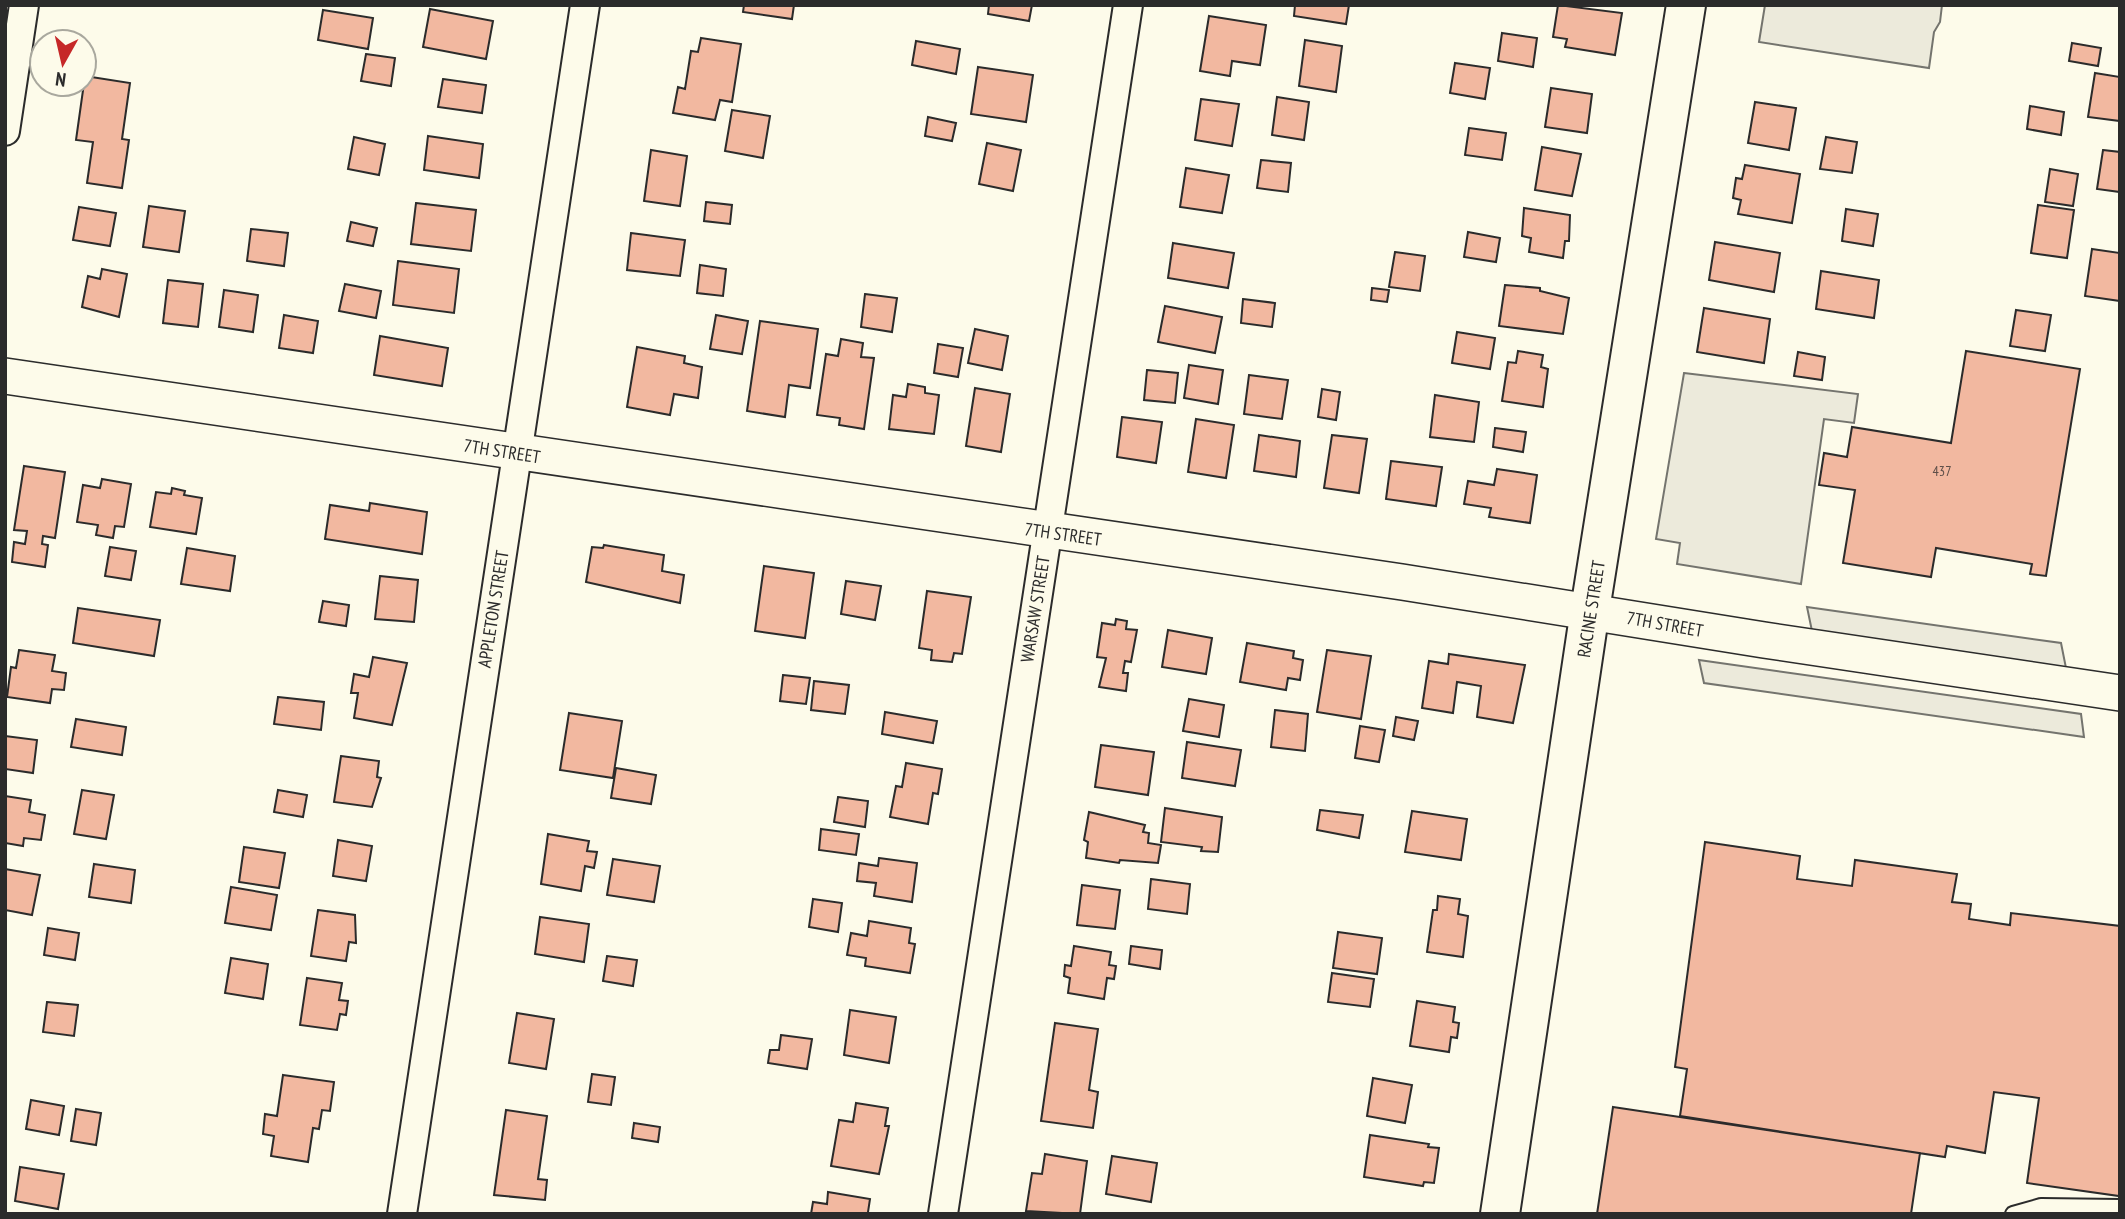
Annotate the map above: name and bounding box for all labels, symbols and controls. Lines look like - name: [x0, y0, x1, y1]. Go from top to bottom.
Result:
- north arrow: [28, 28, 98, 98]
- text: N: [54, 67, 67, 92]
- street label: 7TH STREET: [462, 434, 542, 468]
- house number: 437: [1933, 462, 1951, 480]
- street label: 7TH STREET: [1023, 517, 1103, 551]
- street label: APPLETON STREET: [472, 549, 514, 669]
- street label: WARSAW STREET: [1015, 554, 1055, 664]
- street label: RACINE STREET: [1572, 559, 1610, 659]
- street label: 7TH STREET: [1625, 606, 1705, 642]

